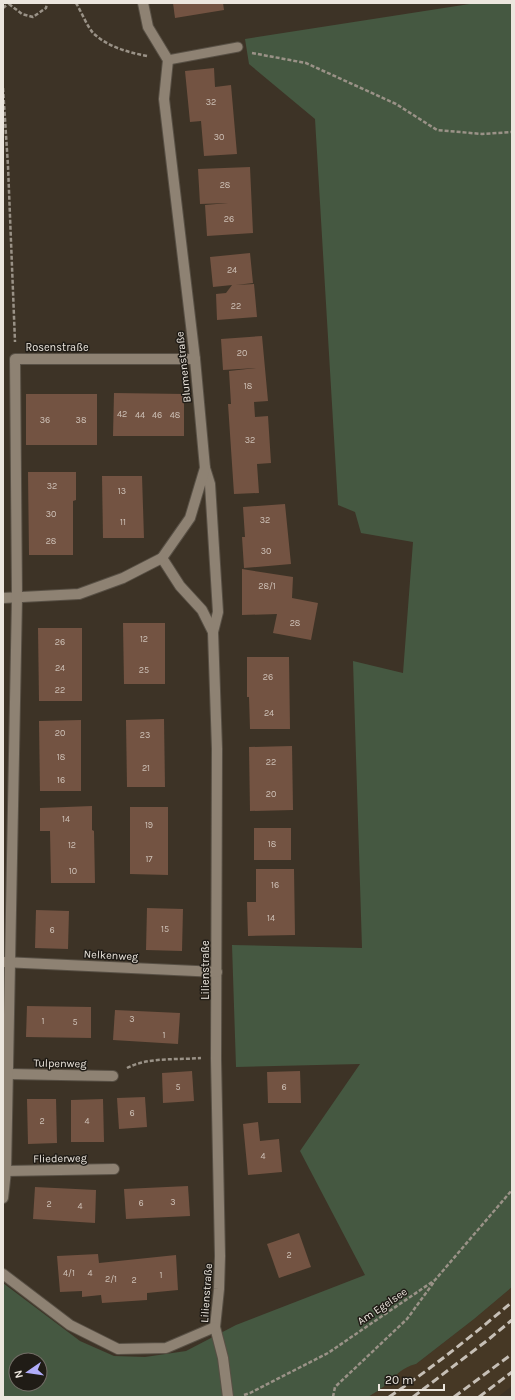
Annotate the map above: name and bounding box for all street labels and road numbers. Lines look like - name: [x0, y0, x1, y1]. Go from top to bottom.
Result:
- street label: Blumenstraße: [173, 330, 194, 403]
- street label: Rosenstraße: [25, 341, 89, 354]
- street label: Lilienstraße: [199, 940, 212, 1000]
- street label: Nelkenweg: [83, 948, 139, 963]
- street label: Tulpenweg: [33, 1057, 87, 1070]
- street label: Fliederweg: [33, 1152, 88, 1165]
- street label: Lilienstraße: [198, 1263, 215, 1323]
- street label: Am Egelsee: [355, 1285, 410, 1328]

